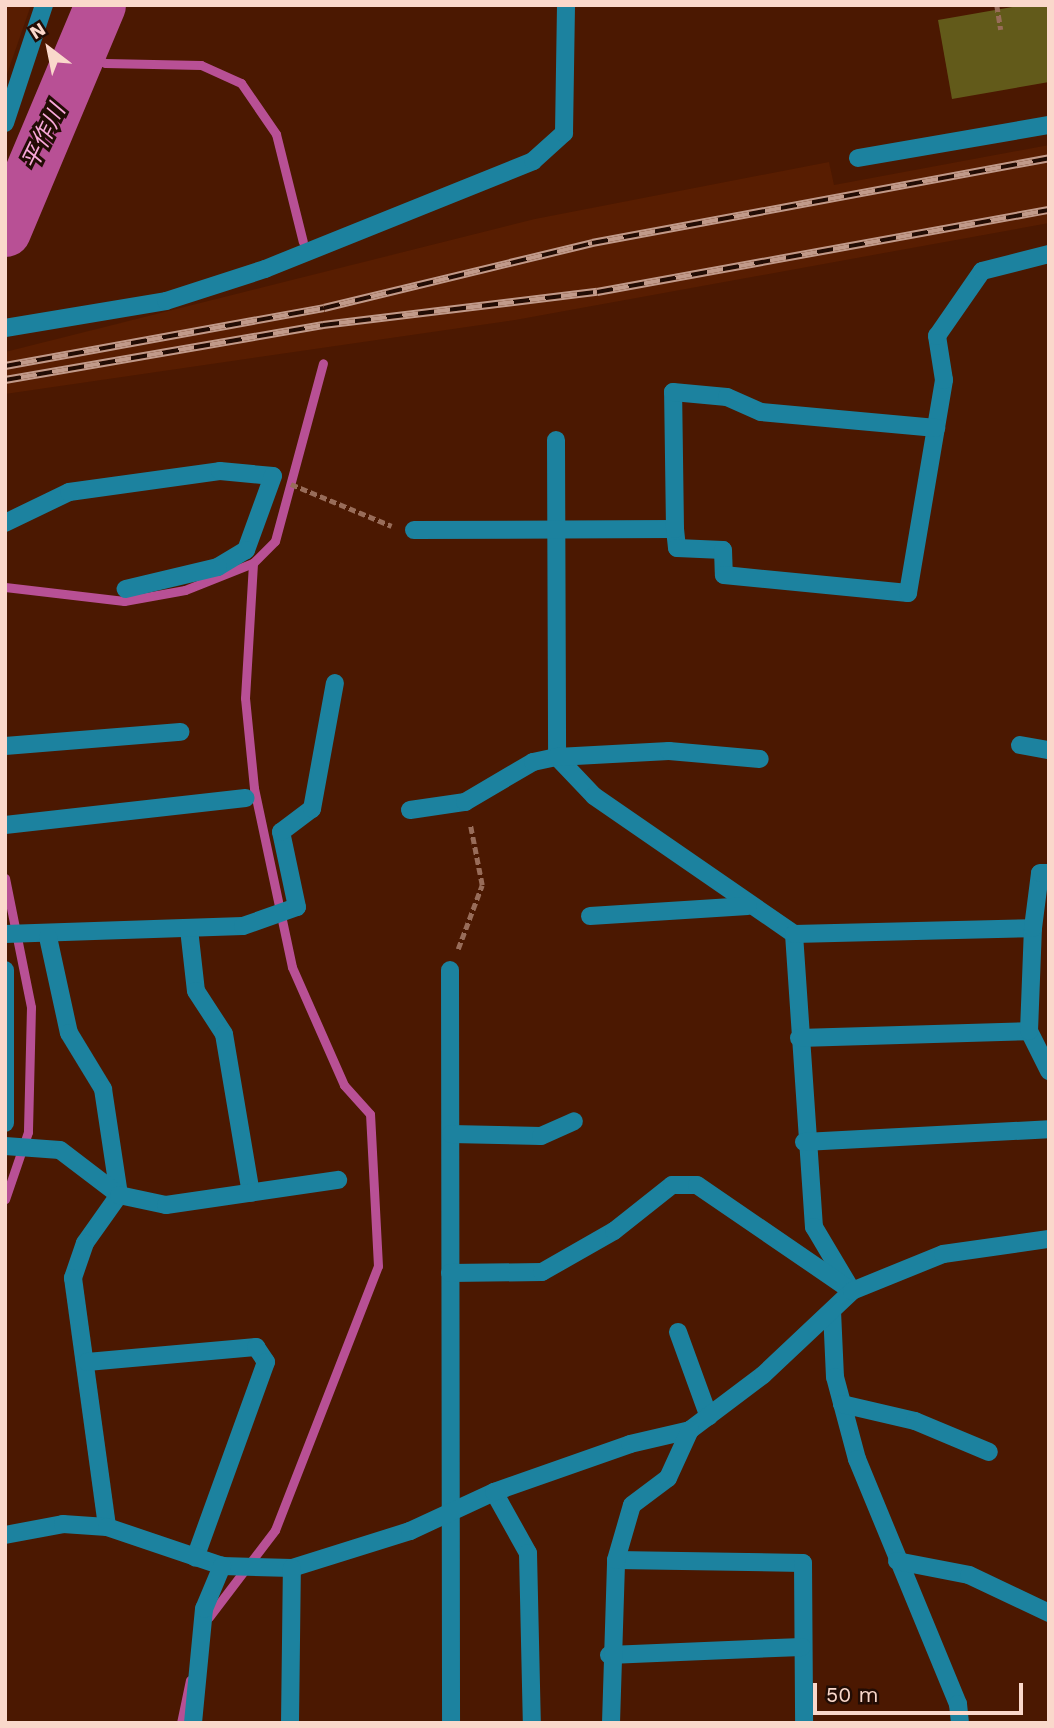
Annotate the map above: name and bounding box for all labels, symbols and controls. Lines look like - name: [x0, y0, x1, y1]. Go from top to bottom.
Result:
- north arrow: [14, 14, 84, 84]
- text: N: [26, 17, 50, 44]
- water label: 平作川: [16, 100, 72, 174]
- scale bar: [816, 1668, 1026, 1712]
- text: 50 m: [826, 1682, 878, 1707]

